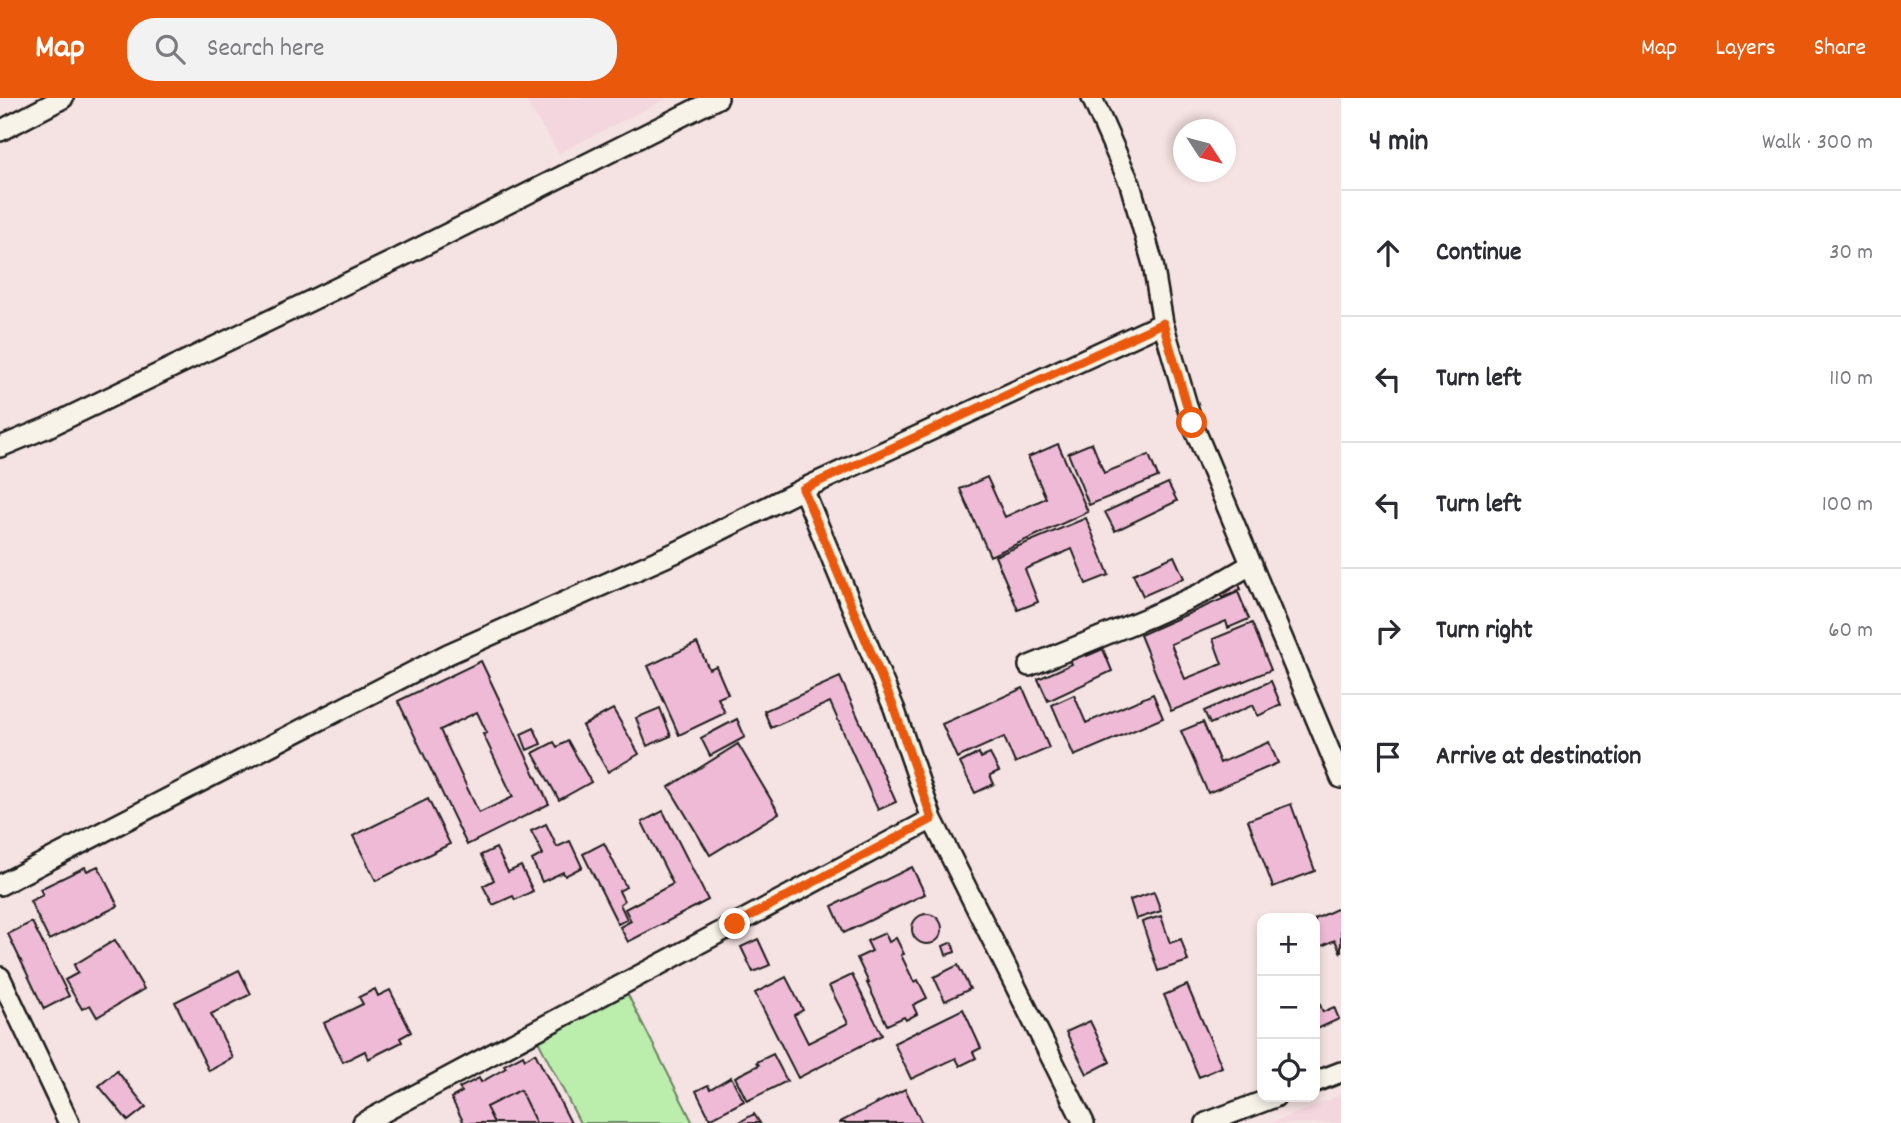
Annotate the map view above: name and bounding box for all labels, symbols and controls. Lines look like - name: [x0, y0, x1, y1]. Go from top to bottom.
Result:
- search box: [127, 18, 617, 81]
- text: Map: [35, 26, 85, 73]
- icon: search: [151, 30, 189, 68]
- text: Search here: [207, 31, 325, 68]
- text: Map: [1641, 32, 1677, 66]
- text: Layers: [1715, 32, 1776, 66]
- text: Share: [1814, 32, 1866, 66]
- north arrow: [1173, 119, 1236, 182]
- text: 4 min: [1369, 122, 1428, 165]
- text: Walk · 300 m: [1762, 127, 1873, 160]
- icon: ahead: [1369, 234, 1407, 272]
- text: Continue: [1436, 235, 1521, 272]
- text: 30 m: [1829, 237, 1873, 270]
- icon: left: [1369, 360, 1407, 398]
- text: Turn left: [1436, 361, 1522, 398]
- text: 110 m: [1829, 363, 1873, 396]
- route start: [1176, 407, 1207, 438]
- icon: left: [1369, 486, 1407, 524]
- text: Turn left: [1436, 487, 1522, 524]
- text: 100 m: [1822, 489, 1873, 522]
- icon: right: [1369, 612, 1407, 650]
- text: Turn right: [1436, 613, 1533, 650]
- text: 60 m: [1828, 615, 1873, 648]
- icon: arrive: [1369, 738, 1407, 776]
- text: Arrive at destination: [1436, 739, 1641, 776]
- route end: [719, 908, 750, 939]
- map controls: [1257, 913, 1320, 1102]
- button: +: [1257, 913, 1320, 976]
- button: −: [1257, 976, 1320, 1039]
- button: locate: [1257, 1039, 1320, 1102]

